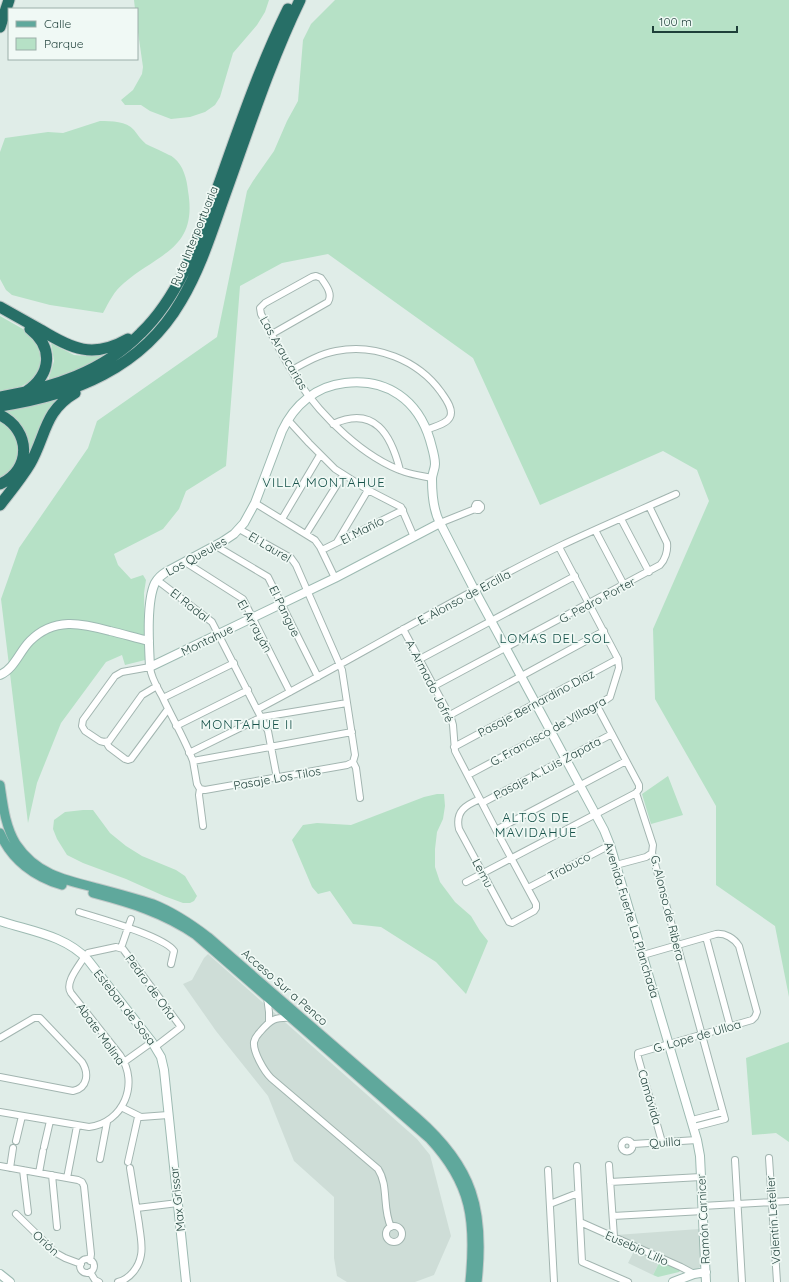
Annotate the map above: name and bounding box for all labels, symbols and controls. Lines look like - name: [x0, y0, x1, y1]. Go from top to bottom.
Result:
- legend: [8, 8, 138, 60]
- scale bar: [653, 8, 737, 34]
- text: 100 m: [659, 14, 692, 29]
- text: Calle: [44, 16, 72, 31]
- text: Parque: [44, 36, 84, 51]
- street label: Ruta Interportuaria: [167, 184, 221, 288]
- street label: Las Araucarias: [257, 314, 311, 393]
- district label: VILLA MONTAHUE: [262, 474, 386, 490]
- street label: El Mañío: [338, 513, 386, 547]
- street label: El Laurel: [246, 528, 294, 566]
- street label: Los Queules: [163, 533, 229, 579]
- street label: E. Alonso de Ercilla: [415, 566, 513, 628]
- street label: G. Pedro Porter: [556, 573, 638, 626]
- street label: El Pangue: [266, 583, 304, 639]
- street label: El Radal: [167, 585, 213, 625]
- street label: El Arrayán: [234, 597, 276, 655]
- street label: Montahue: [179, 621, 236, 659]
- district label: LOMAS DEL SOL: [499, 630, 611, 646]
- street label: A. Armado Jofré: [403, 637, 457, 725]
- street label: Pasaje Bernardino Díaz: [475, 666, 597, 740]
- street label: G. Francisco de Villagra: [487, 693, 609, 769]
- district label: MONTAHUE II: [201, 716, 293, 732]
- street label: Pasaje A. Luis Zapata: [491, 733, 603, 803]
- street label: Pasaje Los Tilos: [232, 763, 322, 793]
- district label: ALTOS DE MAVIDAHUE: [495, 809, 577, 840]
- street label: Avenida Fuerte La Planchada: [601, 840, 663, 1000]
- street label: Trabuco: [545, 849, 593, 883]
- street label: G. Alonso de Ribera: [648, 854, 688, 962]
- street label: Lemu: [469, 856, 497, 890]
- street label: Acceso Sur a Penco: [239, 945, 331, 1029]
- street label: Pedro de Oña: [122, 952, 180, 1022]
- street label: Esteban de Sosa: [91, 966, 159, 1048]
- street label: Abate Molina: [73, 1000, 129, 1068]
- street label: G. Lope de Ulloa: [651, 1016, 743, 1056]
- street label: Camávida: [635, 1068, 665, 1126]
- street label: Quilla: [649, 1133, 681, 1151]
- street label: Max Grissar: [166, 1165, 188, 1232]
- street label: Ramón Carnicer: [693, 1173, 713, 1265]
- street label: Valentín Letelier: [762, 1175, 784, 1265]
- street label: Orión: [30, 1227, 62, 1259]
- street label: Eusebio Lillo: [603, 1227, 671, 1269]

